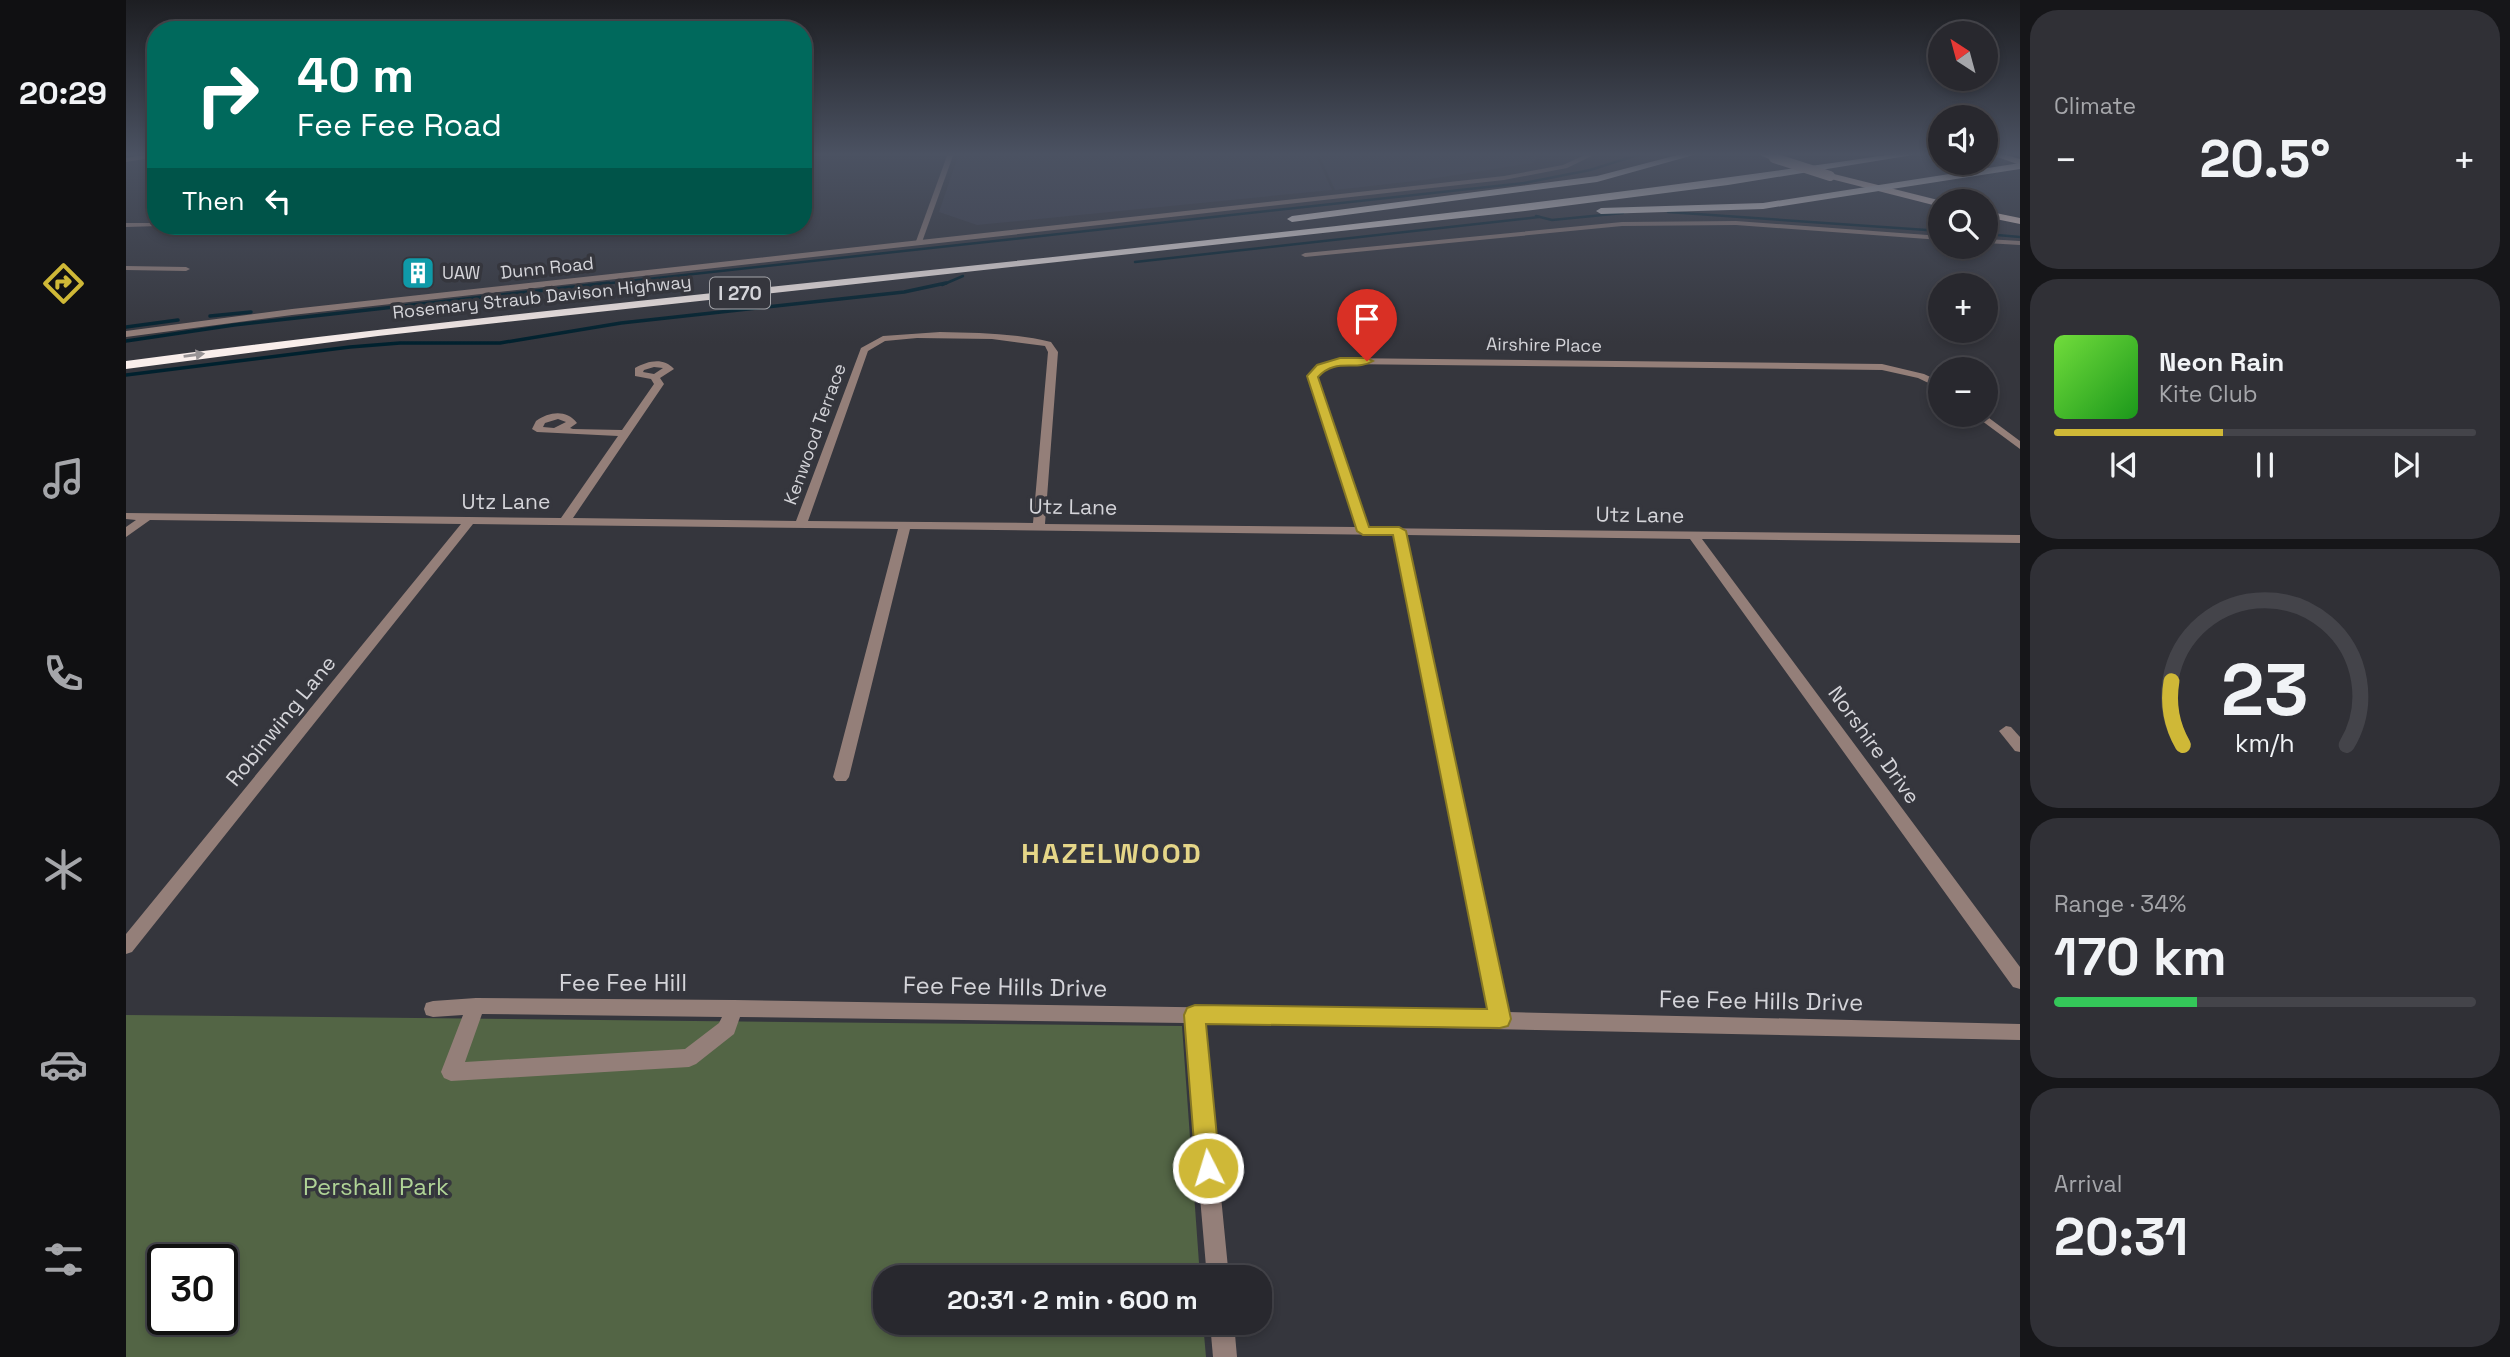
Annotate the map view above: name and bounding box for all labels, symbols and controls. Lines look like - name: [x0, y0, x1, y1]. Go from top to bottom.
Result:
- north arrow: [1928, 21, 1998, 91]
- map controls: [1928, 21, 1998, 427]
- text: 40 m: [297, 44, 414, 106]
- icon: right: [182, 49, 273, 140]
- text: 20:29: [19, 73, 107, 113]
- text: Climate: [2054, 91, 2136, 121]
- text: Fee Fee Road: [297, 105, 502, 145]
- button: sound: [1928, 105, 1998, 175]
- text: 20.5°: [2199, 126, 2331, 192]
- text: −: [2054, 136, 2078, 184]
- text: +: [2452, 136, 2476, 184]
- icon: left: [259, 182, 297, 220]
- text: Then: [182, 184, 245, 218]
- button: search: [1928, 189, 1998, 259]
- street label: Dunn Road: [499, 251, 595, 284]
- building icon: UAW: [399, 254, 437, 292]
- icon: directions: [39, 259, 88, 308]
- place label: UAW: [442, 261, 481, 284]
- street label: Rosemary Straub Davison Highway: [391, 269, 692, 324]
- button: +: [1928, 273, 1998, 343]
- road number: I 270: [710, 278, 770, 308]
- pin: [1337, 289, 1397, 361]
- icon: arrive: [1348, 300, 1386, 338]
- street label: Airshire Place: [1486, 332, 1602, 357]
- text: Neon Rain: [2159, 345, 2284, 379]
- one-way arrow: [183, 349, 205, 360]
- button: −: [1928, 357, 1998, 427]
- street label: Kenwood Terrace: [778, 360, 851, 508]
- text: Kite Club: [2159, 379, 2258, 409]
- icon: previous: [2105, 446, 2143, 484]
- icon: pause: [2246, 446, 2284, 484]
- icon: next: [2387, 446, 2425, 484]
- icon: music: [39, 454, 88, 503]
- street label: Utz Lane: [462, 488, 550, 515]
- street label: Utz Lane: [1028, 492, 1118, 521]
- street label: Utz Lane: [1595, 500, 1685, 529]
- text: 23: [2221, 643, 2309, 736]
- icon: phone: [39, 649, 88, 698]
- street label: Robinwing Lane: [220, 650, 342, 791]
- street label: Norshire Drive: [1823, 680, 1926, 809]
- text: km/h: [2235, 726, 2295, 758]
- district label: HAZELWOOD: [1021, 835, 1203, 871]
- icon: climate: [39, 845, 88, 894]
- text: Range · 34%: [2054, 889, 2186, 919]
- text: 170 km: [2054, 924, 2227, 990]
- street label: Fee Fee Hill: [559, 967, 687, 998]
- street label: Fee Fee Hills Drive: [903, 969, 1108, 1004]
- street label: Fee Fee Hills Drive: [1659, 983, 1864, 1018]
- icon: car: [39, 1040, 88, 1089]
- position arrow: [1171, 1131, 1245, 1205]
- text: Arrival: [2054, 1169, 2122, 1199]
- park label: Pershall Park: [303, 1171, 449, 1202]
- text: 20:31: [2054, 1204, 2188, 1270]
- icon: filters: [39, 1235, 88, 1284]
- speed limit sign: 30: [147, 1244, 238, 1335]
- text: 20:31 · 2 min · 600 m: [947, 1283, 1198, 1317]

